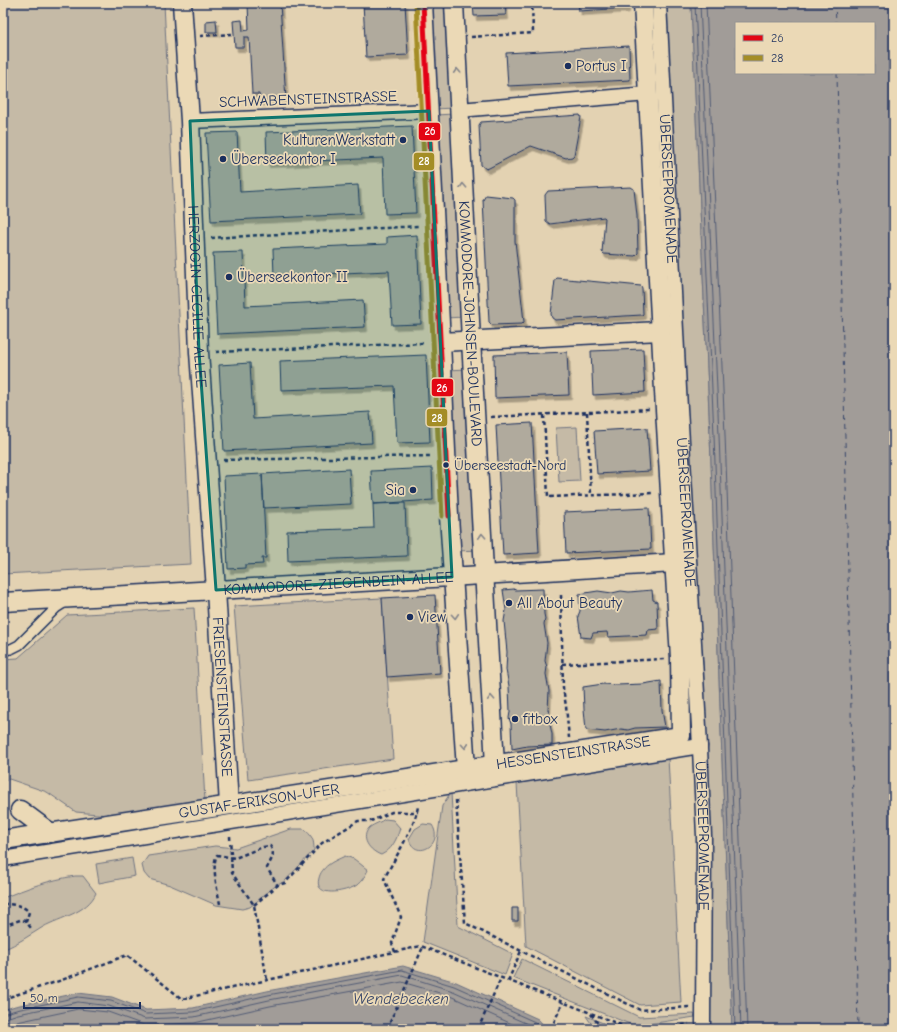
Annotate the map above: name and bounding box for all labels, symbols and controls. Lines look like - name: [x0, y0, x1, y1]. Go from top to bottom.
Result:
- legend: [735, 22, 875, 74]
- text: 26: [771, 31, 784, 45]
- text: 28: [771, 51, 783, 65]
- place label: Portus I: [576, 57, 627, 75]
- marker: Portus I: [563, 61, 573, 71]
- one-way arrow: [453, 68, 462, 74]
- street label: SCHWABENSTEINSTRASSE: [219, 87, 397, 111]
- street label: ÜBERSEEPROMENADE: [656, 114, 681, 264]
- line badge: 26: [418, 122, 441, 141]
- text: 26: [424, 125, 436, 138]
- place label: KulturenWerkstatt: [283, 131, 396, 149]
- marker: KulturenWerkstatt: [398, 135, 408, 145]
- place label: Überseekontor I: [231, 150, 336, 168]
- line badge: 28: [413, 152, 435, 171]
- marker: Überseekontor I: [218, 154, 228, 164]
- text: 28: [418, 155, 430, 168]
- one-way arrow: [459, 183, 468, 189]
- street label: KOMMODORE-JOHNSEN-BOULEVARD: [455, 200, 486, 447]
- street label: HERZOGIN-CECILIE-ALLEE: [184, 205, 211, 389]
- place label: Überseekontor II: [237, 268, 348, 286]
- marker: Überseekontor II: [224, 272, 234, 282]
- line badge: 26: [431, 378, 454, 397]
- text: 26: [436, 382, 448, 395]
- line badge: 28: [426, 408, 448, 427]
- text: 28: [431, 412, 443, 425]
- street label: ÜBERSEEPROMENADE: [673, 437, 700, 588]
- place label: Überseestadt-Nord: [454, 457, 566, 474]
- marker: Überseestadt-Nord: [441, 460, 451, 470]
- place label: Sia: [386, 481, 405, 499]
- marker: Sia: [408, 485, 418, 495]
- one-way arrow: [478, 533, 487, 539]
- street label: KOMMODORE-ZIEGENBEIN-ALLEE: [223, 568, 454, 599]
- place label: All About Beauty: [517, 594, 622, 612]
- marker: All About Beauty: [504, 598, 514, 608]
- place label: View: [418, 608, 446, 626]
- marker: View: [405, 612, 415, 622]
- one-way arrow: [451, 613, 460, 619]
- street label: FRIESENSTEINSTRASSE: [209, 616, 236, 777]
- one-way arrow: [487, 695, 496, 701]
- place label: fitbox: [522, 710, 558, 728]
- marker: fitbox: [510, 714, 520, 724]
- street label: HESSENSTEINSTRASSE: [495, 732, 652, 773]
- one-way arrow: [460, 743, 469, 749]
- street label: ÜBERSEEPROMENADE: [692, 761, 713, 911]
- street label: GUSTAF-ERIKSON-UFER: [177, 780, 341, 822]
- scale bar: [24, 984, 140, 1010]
- water label: Wendebecken: [353, 990, 449, 1008]
- text: 50 m: [30, 991, 58, 1005]

